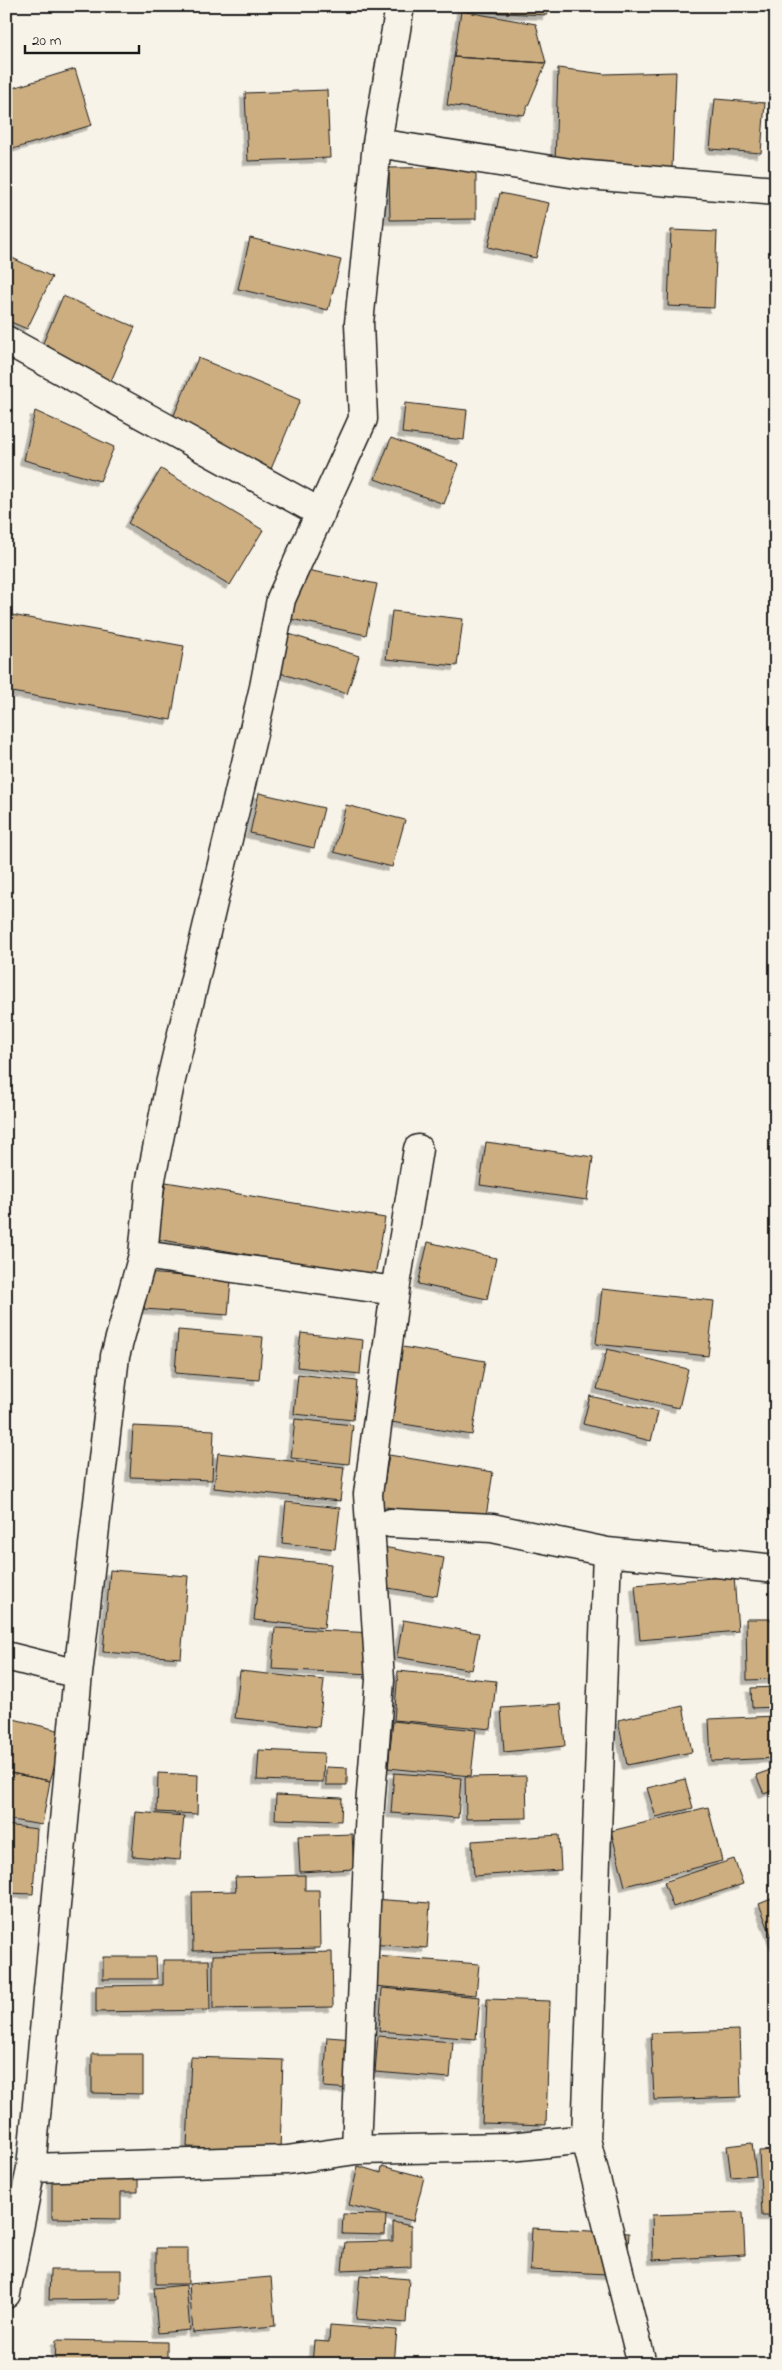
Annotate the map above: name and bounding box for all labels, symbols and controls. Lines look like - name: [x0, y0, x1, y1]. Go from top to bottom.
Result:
- scale bar: [25, 22, 139, 54]
- text: 20 m: [32, 30, 62, 52]

